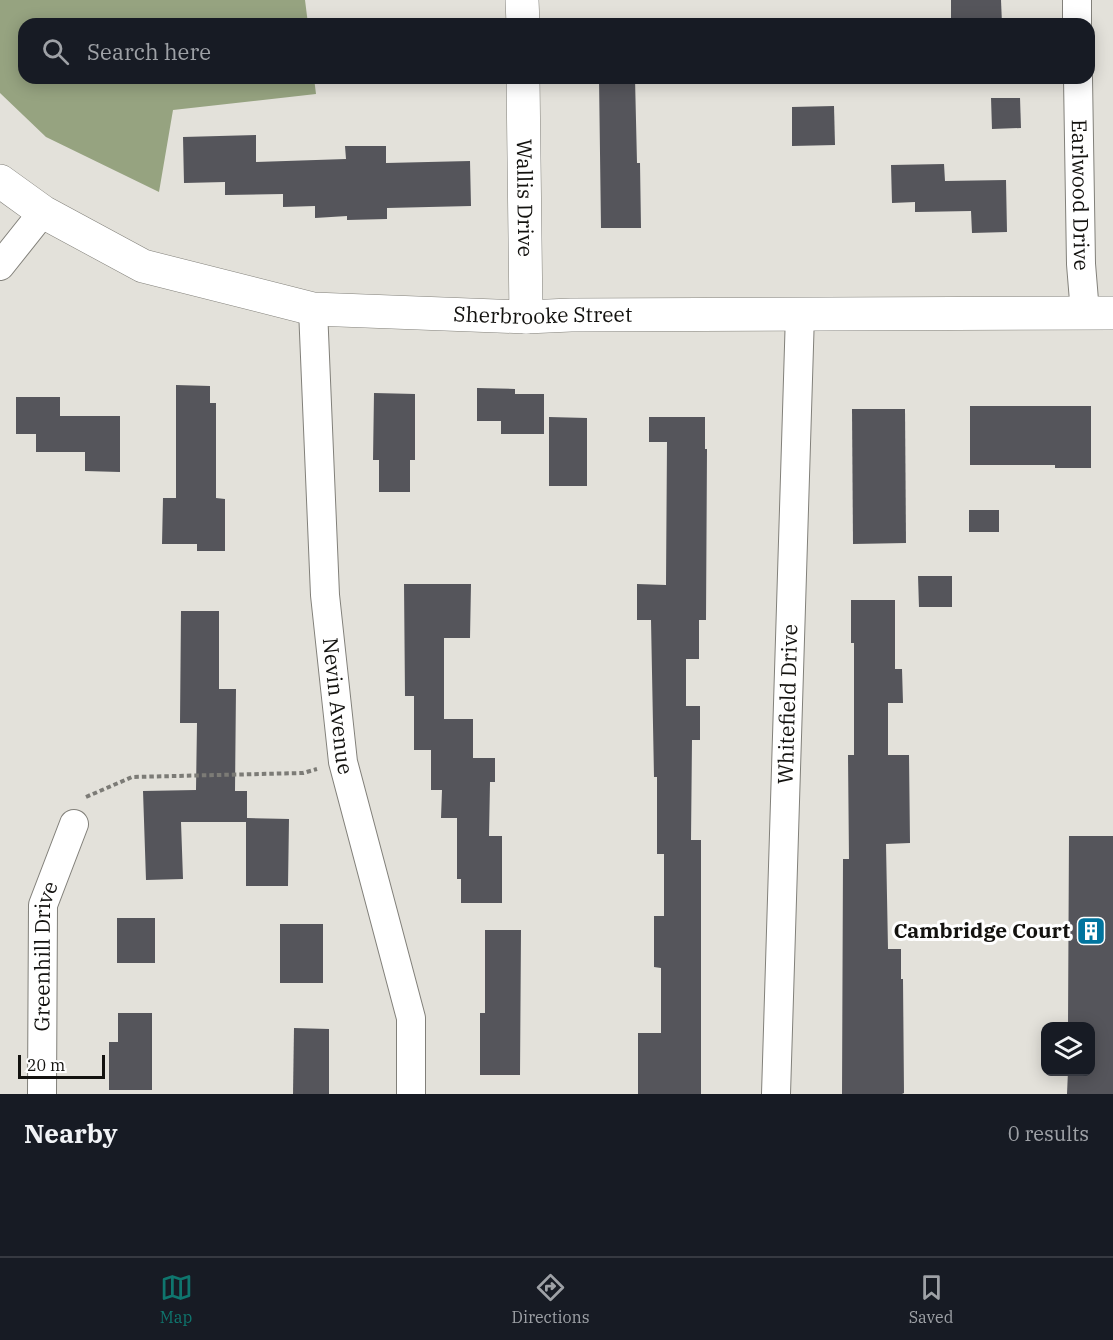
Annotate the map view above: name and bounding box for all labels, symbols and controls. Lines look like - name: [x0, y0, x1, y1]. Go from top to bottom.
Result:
- search box: [18, 18, 1095, 84]
- icon: search: [39, 35, 72, 68]
- text: Search here: [87, 37, 211, 66]
- street label: Earlwood Drive: [1066, 119, 1097, 272]
- street label: Wallis Drive: [511, 139, 540, 257]
- street label: Sherbrooke Street: [453, 299, 632, 330]
- street label: Whitefield Drive: [771, 624, 803, 785]
- street label: Nevin Avenue: [317, 636, 361, 777]
- street label: Greenhill Drive: [27, 877, 64, 1031]
- building icon: Cambridge Court: [1075, 915, 1107, 947]
- place label: Cambridge Court: [893, 916, 1070, 944]
- map controls: [1041, 1022, 1095, 1076]
- button: layers: [1041, 1022, 1095, 1076]
- scale bar: [18, 1052, 105, 1080]
- text: 20 m: [27, 1055, 65, 1075]
- text: Nearby: [24, 1116, 118, 1150]
- text: 0 results: [1008, 1120, 1089, 1147]
- tab: Map: [160, 1271, 193, 1327]
- tab: Directions: [512, 1271, 590, 1327]
- tab: Saved: [909, 1271, 953, 1327]

